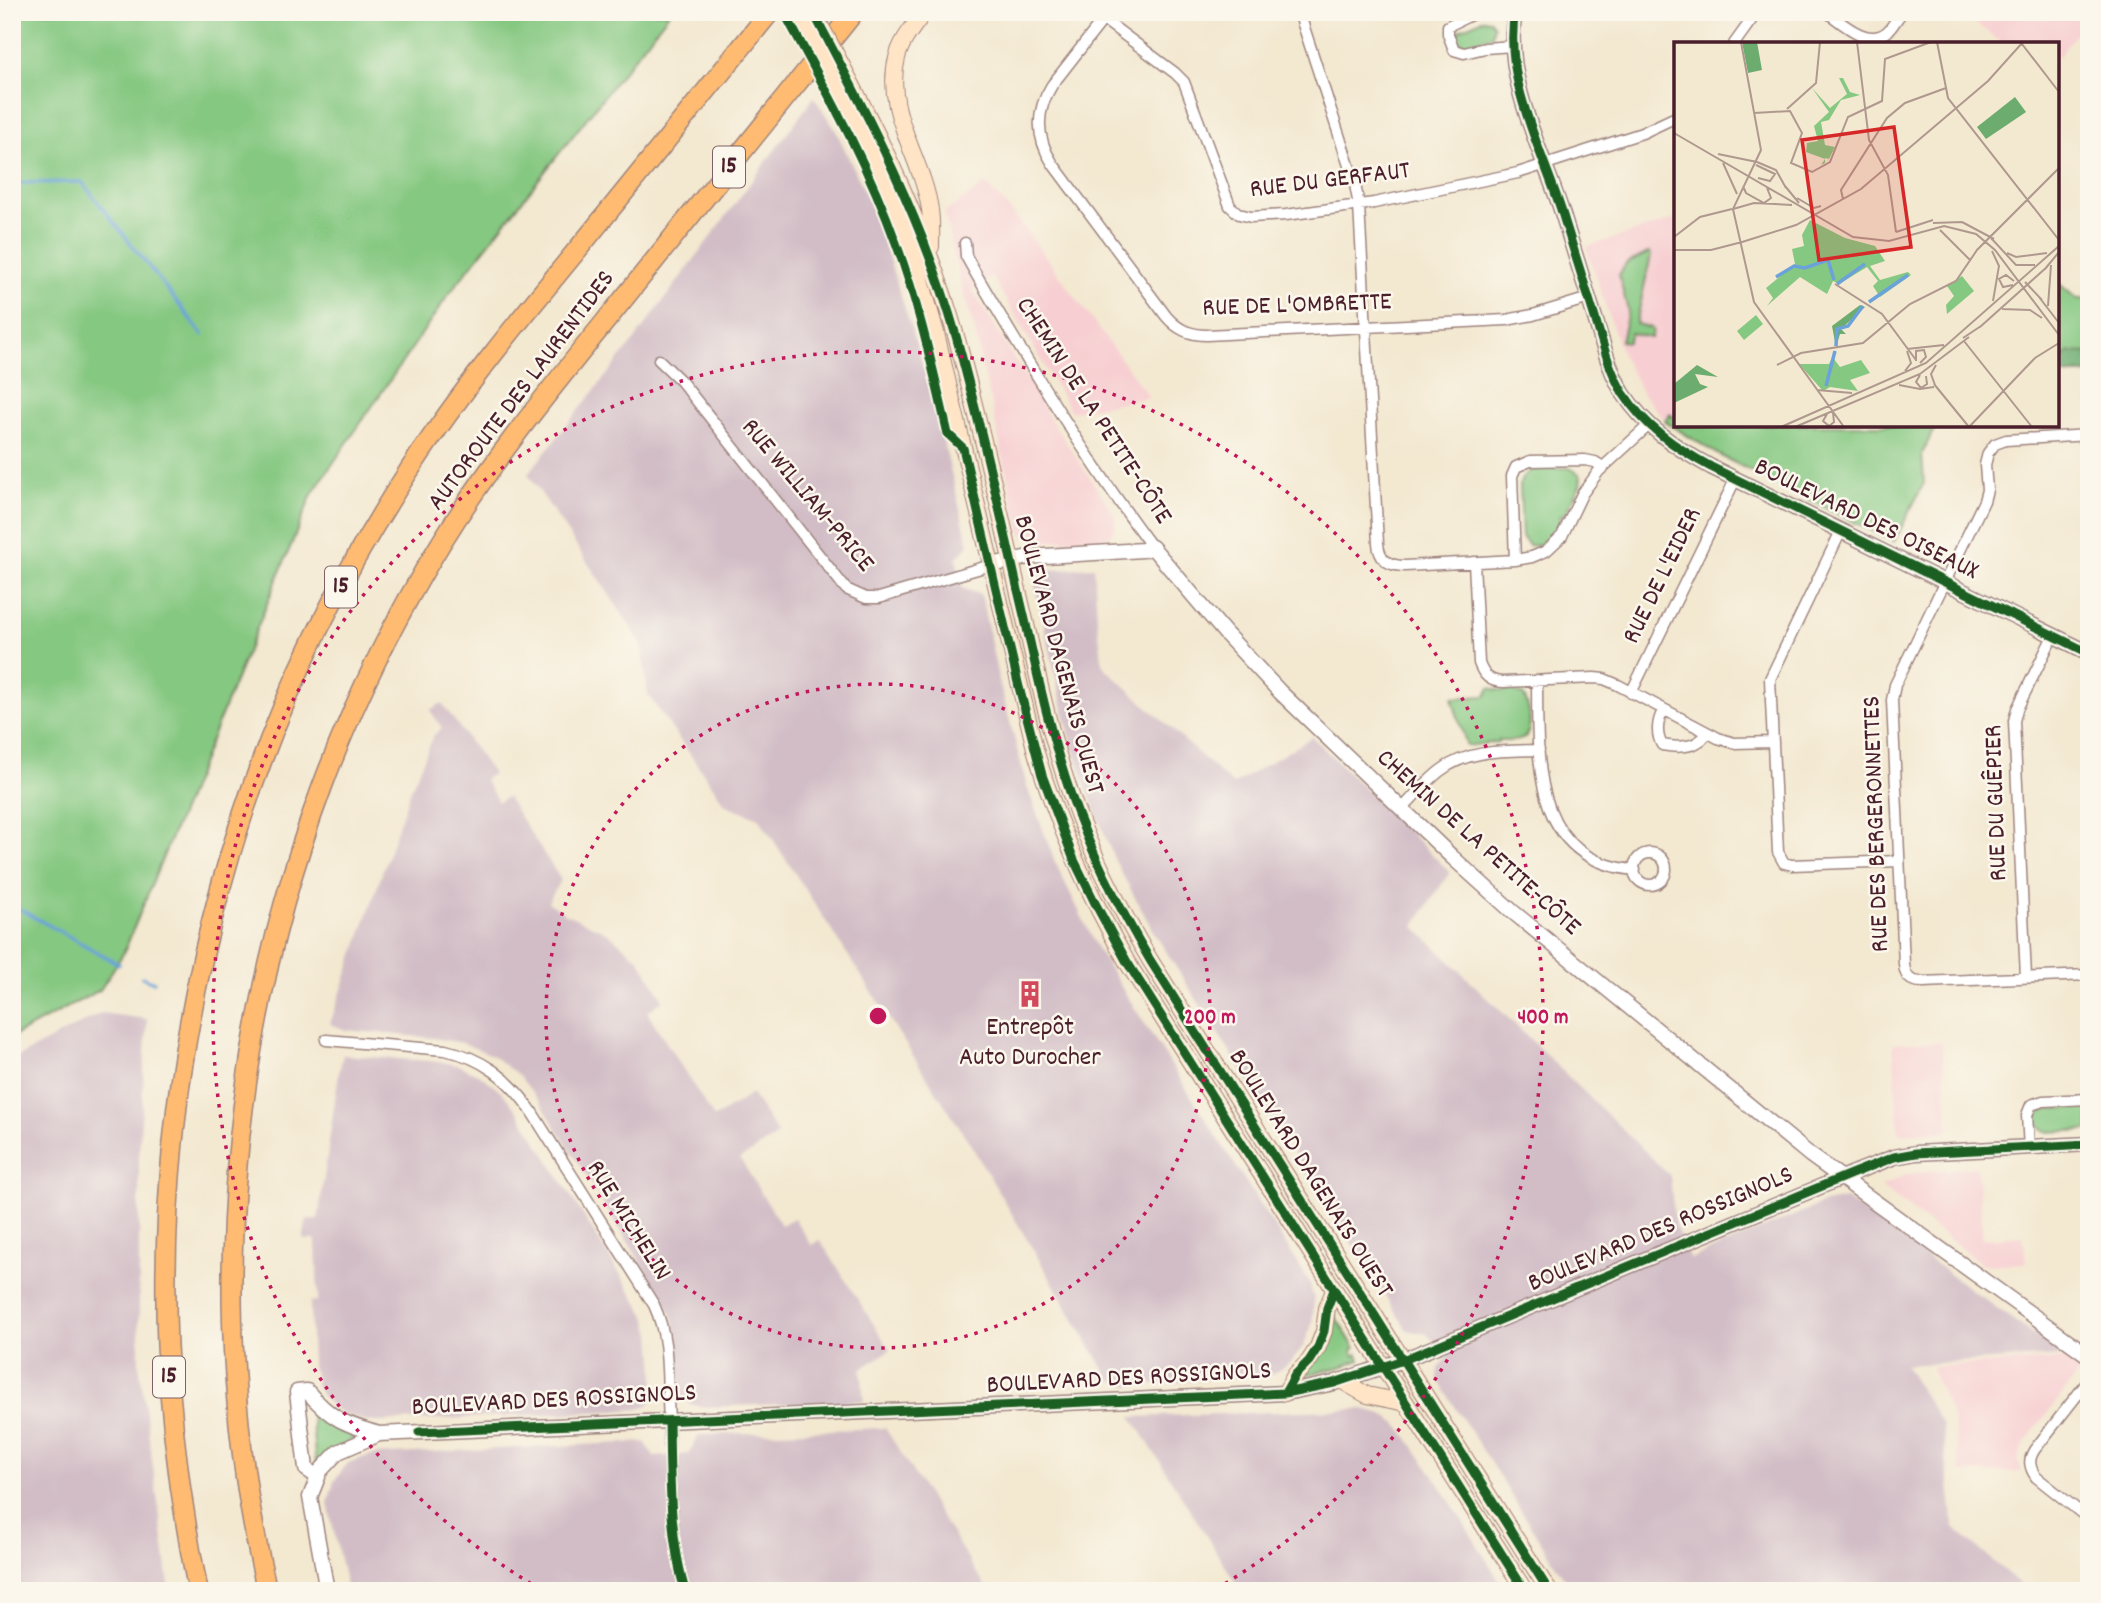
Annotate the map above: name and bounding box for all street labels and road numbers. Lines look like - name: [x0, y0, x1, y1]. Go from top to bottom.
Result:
- road number: 15: [713, 146, 745, 188]
- street label: RUE DU GERFAUT: [1248, 153, 1413, 209]
- street label: AUTOROUTE DES LAURENTIDES: [419, 263, 625, 519]
- street label: RUE DE L'OMBRETTE: [1202, 284, 1393, 328]
- street label: CHEMIN DE LA PETITE-CÔTE: [1005, 290, 1181, 532]
- street label: RUE WILLIAM-PRICE: [732, 411, 883, 581]
- street label: BOULEVARD DES OISEAUX: [1747, 450, 1985, 590]
- street label: RUE DE L'EIDER: [1614, 502, 1712, 650]
- street label: BOULEVARD DAGENAIS OUEST: [1003, 512, 1113, 799]
- road number: 15: [325, 566, 357, 608]
- street label: RUE DES BERGERONNETTES: [1854, 695, 1900, 953]
- street label: RUE DU GUÊPIER: [1976, 724, 2018, 882]
- street label: CHEMIN DE LA PETITE-CÔTE: [1367, 741, 1589, 945]
- street label: BOULEVARD DAGENAIS OUEST: [1218, 1042, 1402, 1306]
- street label: RUE MICHELIN: [576, 1154, 680, 1288]
- street label: BOULEVARD DES ROSSIGNOLS: [1523, 1157, 1799, 1303]
- street label: BOULEVARD DES ROSSIGNOLS: [986, 1353, 1272, 1405]
- road number: 15: [153, 1357, 185, 1398]
- street label: BOULEVARD DES ROSSIGNOLS: [411, 1375, 697, 1427]

